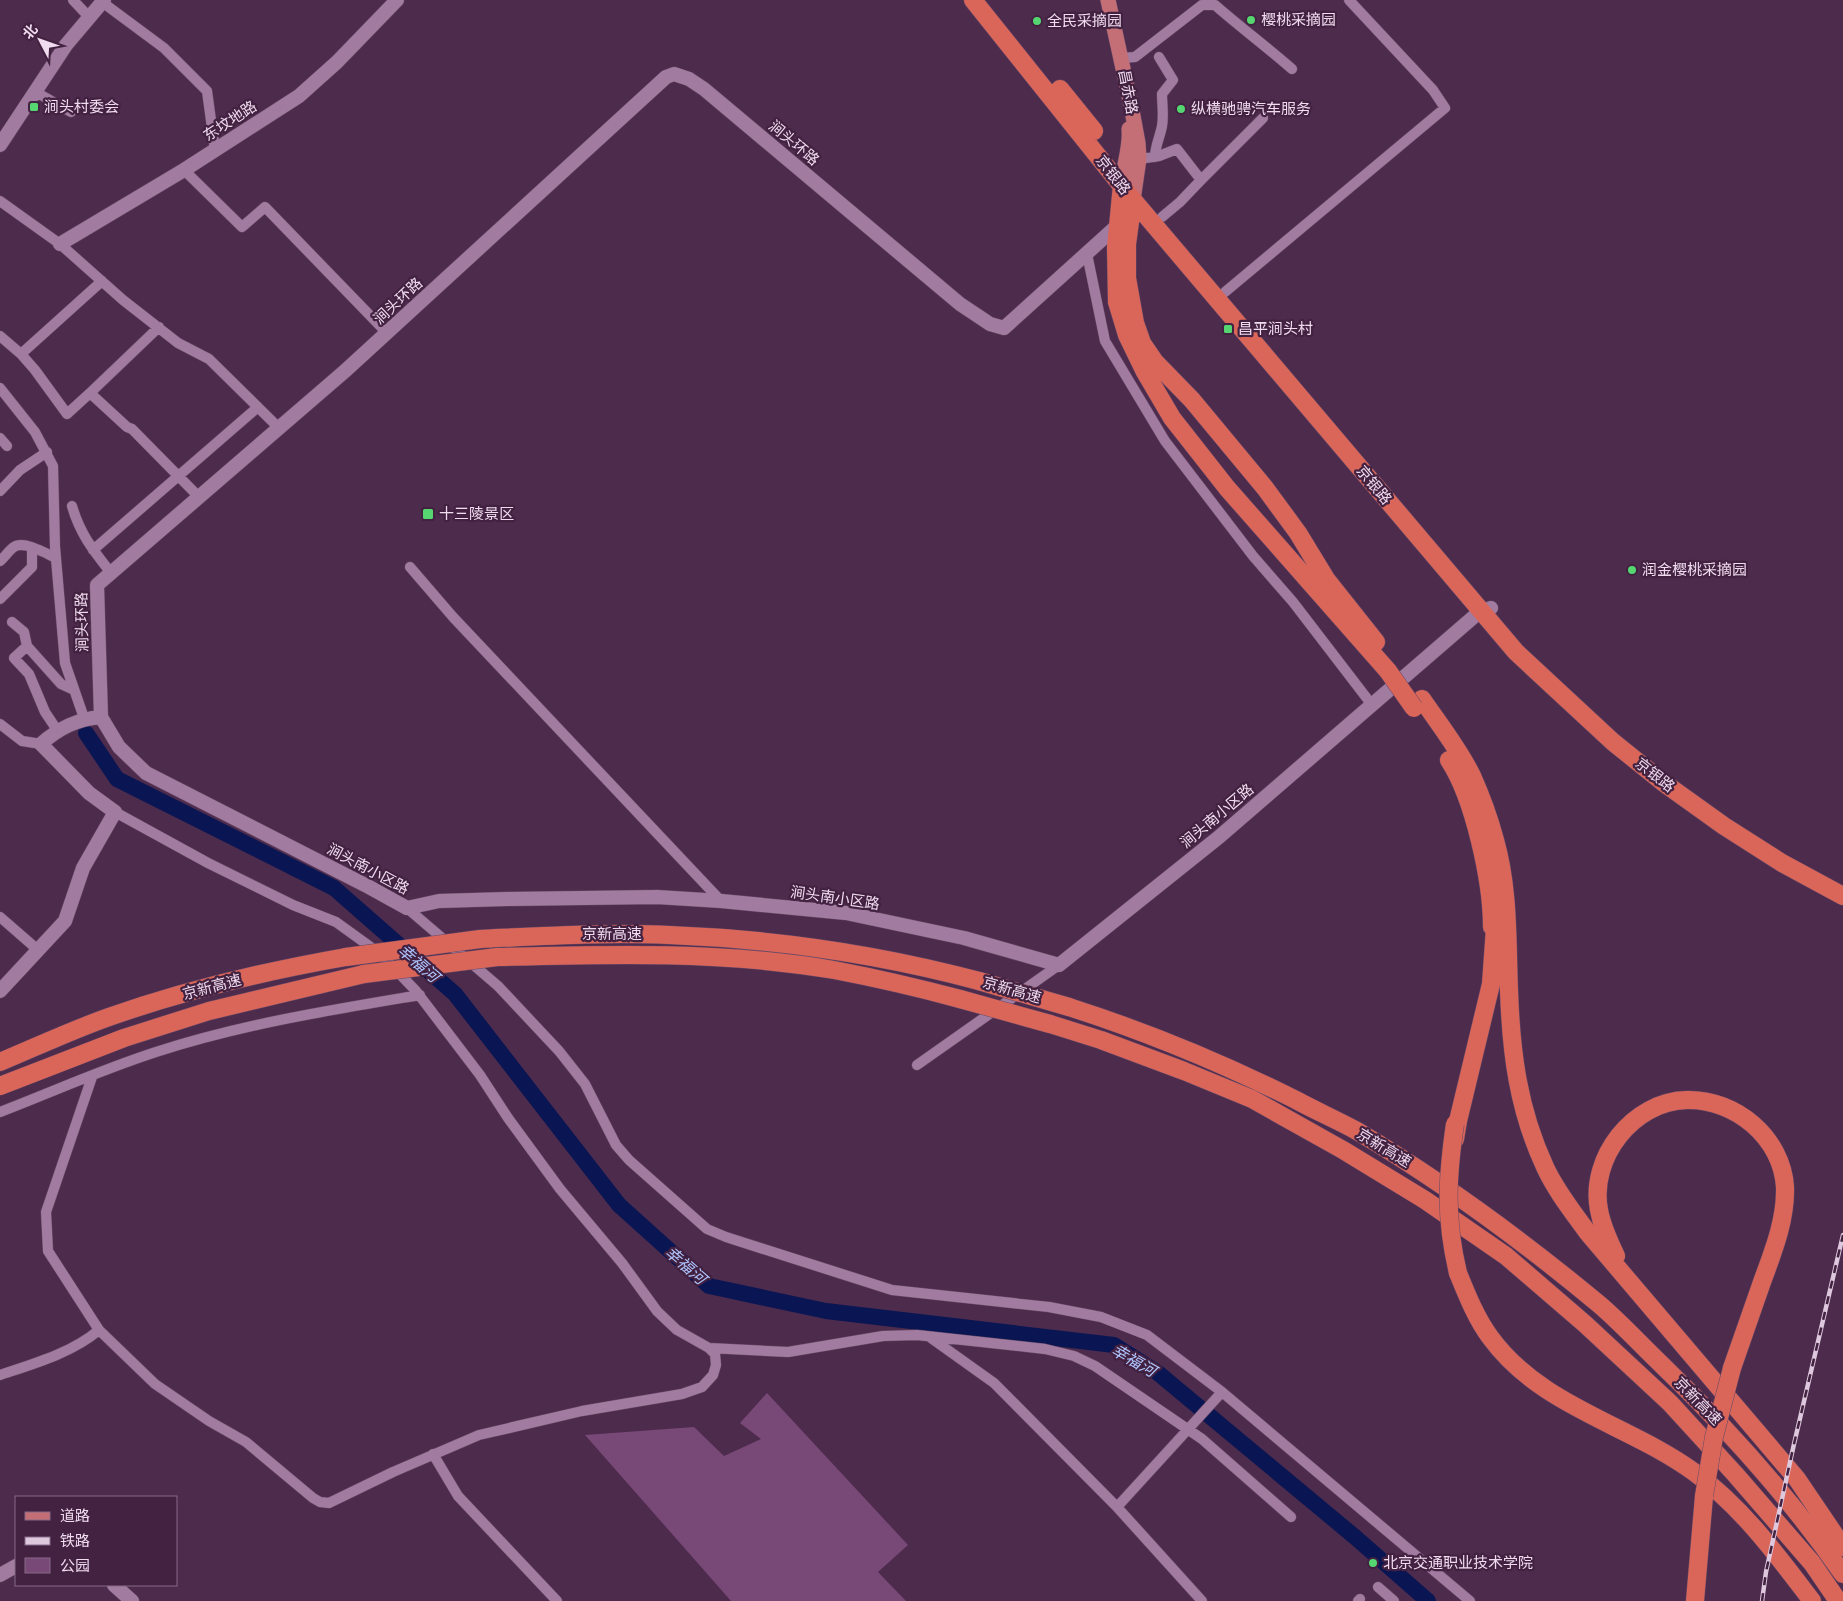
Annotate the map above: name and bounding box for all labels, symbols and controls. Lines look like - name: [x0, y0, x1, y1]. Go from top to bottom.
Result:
- place label: 樱桃采摘园: [1261, 11, 1336, 28]
- place label: 全民采摘园: [1047, 12, 1122, 29]
- marker: 樱桃采摘园: [1245, 14, 1257, 26]
- north arrow: [15, 15, 65, 65]
- marker: 全民采摘园: [1031, 15, 1043, 27]
- text: 北: [20, 21, 41, 42]
- street label: 昌赤路: [1116, 68, 1141, 116]
- street label: 东坟地路: [200, 97, 260, 144]
- place label: 涧头村委会: [44, 98, 119, 115]
- place label: 纵横驰骋汽车服务: [1191, 100, 1311, 117]
- marker: 涧头村委会: [28, 101, 40, 113]
- marker: 纵横驰骋汽车服务: [1175, 103, 1187, 115]
- street label: 涧头环路: [766, 117, 823, 168]
- street label: 京银路: [1093, 152, 1134, 198]
- street label: 涧头环路: [370, 274, 425, 327]
- place label: 昌平涧头村: [1238, 320, 1313, 337]
- marker: 昌平涧头村: [1222, 323, 1234, 335]
- street label: 京银路: [1353, 462, 1395, 507]
- place label: 十三陵景区: [439, 505, 514, 522]
- marker: 十三陵景区: [421, 507, 435, 521]
- place label: 润金樱桃采摘园: [1642, 561, 1747, 578]
- marker: 润金樱桃采摘园: [1626, 564, 1638, 576]
- street label: 涧头环路: [72, 592, 91, 652]
- street label: 京银路: [1632, 754, 1678, 795]
- street label: 涧头南小区路: [1177, 780, 1257, 851]
- street label: 涧头南小区路: [325, 840, 412, 897]
- street label: 涧头南小区路: [789, 883, 881, 912]
- street label: 京新高速: [582, 925, 642, 942]
- water label: 幸福河: [394, 940, 445, 988]
- street label: 京新高速: [181, 971, 243, 1002]
- street label: 京新高速: [981, 973, 1043, 1006]
- street label: 京新高速: [1354, 1125, 1414, 1170]
- water label: 幸福河: [661, 1242, 712, 1290]
- water label: 幸福河: [1108, 1340, 1162, 1382]
- street label: 京新高速: [1671, 1373, 1725, 1428]
- legend: [15, 1496, 178, 1586]
- text: 道路: [60, 1507, 90, 1524]
- text: 铁路: [60, 1532, 90, 1549]
- place label: 北京交通职业技术学院: [1383, 1554, 1533, 1571]
- text: 公园: [60, 1557, 90, 1574]
- marker: 北京交通职业技术学院: [1367, 1557, 1379, 1569]

